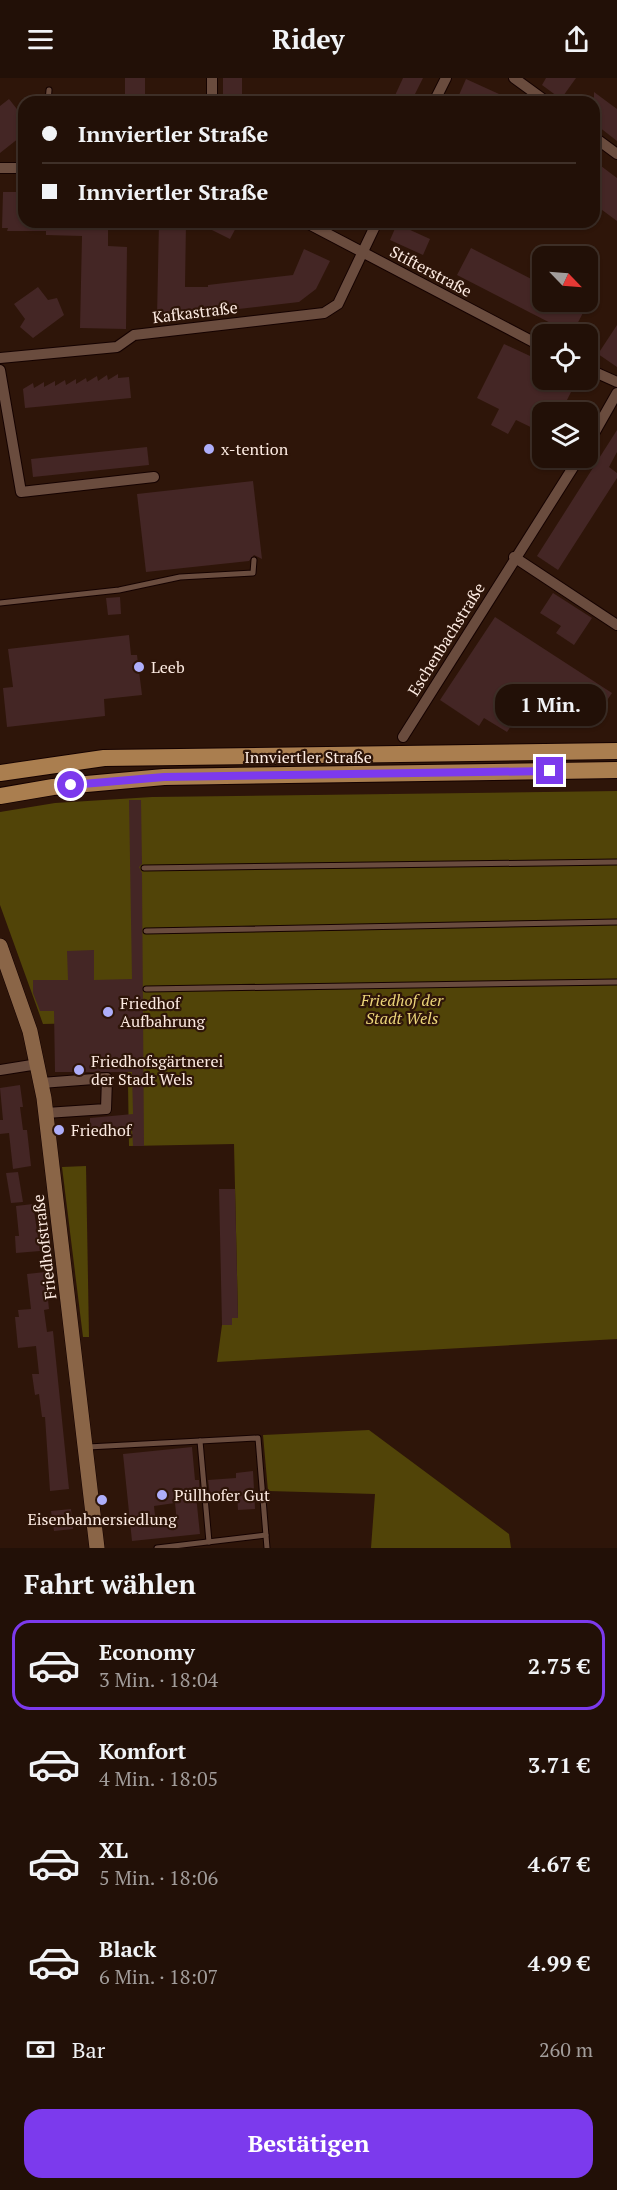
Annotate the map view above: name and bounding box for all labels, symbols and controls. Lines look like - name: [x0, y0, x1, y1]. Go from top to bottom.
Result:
- text: Ridey: [272, 21, 345, 57]
- icon: menu: [24, 23, 57, 56]
- icon: share: [560, 23, 593, 56]
- text: Innviertler Straße: [78, 119, 268, 148]
- text: Innviertler Straße: [78, 177, 268, 206]
- street label: Stifterstraße: [386, 240, 476, 302]
- north arrow: [532, 246, 598, 312]
- map controls: [532, 246, 598, 468]
- street label: Kafkastraße: [151, 296, 239, 328]
- button: locate: [532, 324, 598, 390]
- button: layers: [532, 402, 598, 468]
- place label: x-tention: [221, 438, 289, 460]
- marker: x-tention: [202, 442, 216, 456]
- street label: Eschenbachstraße: [402, 578, 490, 700]
- place label: Leeb: [151, 656, 185, 678]
- marker: Leeb: [132, 660, 146, 674]
- callout: 1 Min.: [494, 684, 606, 726]
- text: 1 Min.: [520, 691, 581, 718]
- street label: Innviertler Straße: [244, 746, 372, 768]
- route end: [536, 757, 563, 784]
- route start: [57, 771, 84, 798]
- park label: Friedhof der Stadt Wels: [360, 989, 444, 1029]
- place label: Friedhof Aufbahrung: [120, 992, 206, 1032]
- marker: Friedhof Aufbahrung: [101, 1005, 115, 1019]
- place label: Friedhofsgärtnerei der Stadt Wels: [91, 1050, 224, 1090]
- marker: Friedhofsgärtnerei der Stadt Wels: [72, 1063, 86, 1077]
- place label: Friedhof: [71, 1119, 133, 1141]
- marker: Friedhof: [52, 1123, 66, 1137]
- street label: Friedhofstraße: [27, 1193, 61, 1301]
- place label: Püllhofer Gut: [174, 1484, 270, 1506]
- marker: Püllhofer Gut: [155, 1488, 169, 1502]
- marker: Eisenbahnersiedlung: [95, 1493, 109, 1507]
- place label: Eisenbahnersiedlung: [27, 1508, 177, 1530]
- text: Fahrt wählen: [24, 1566, 196, 1602]
- text: Economy: [99, 1637, 195, 1666]
- icon: car: [27, 1638, 81, 1692]
- text: 2.75 €: [528, 1651, 590, 1680]
- text: 3 Min. · 18:04: [99, 1666, 218, 1693]
- text: Komfort: [99, 1736, 186, 1765]
- icon: car: [27, 1737, 81, 1791]
- text: 3.71 €: [528, 1750, 590, 1779]
- text: 4 Min. · 18:05: [99, 1765, 218, 1792]
- text: XL: [99, 1835, 128, 1864]
- icon: car: [27, 1836, 81, 1890]
- text: 4.67 €: [528, 1849, 590, 1878]
- text: 5 Min. · 18:06: [99, 1864, 218, 1891]
- text: Black: [99, 1934, 156, 1963]
- icon: car: [27, 1935, 81, 1989]
- text: 4.99 €: [528, 1948, 590, 1977]
- text: 6 Min. · 18:07: [99, 1963, 218, 1990]
- icon: cash: [24, 2033, 57, 2066]
- text: Bar: [72, 2035, 105, 2064]
- text: 260 m: [539, 2036, 593, 2063]
- button: Bestätigen: [24, 2109, 593, 2178]

